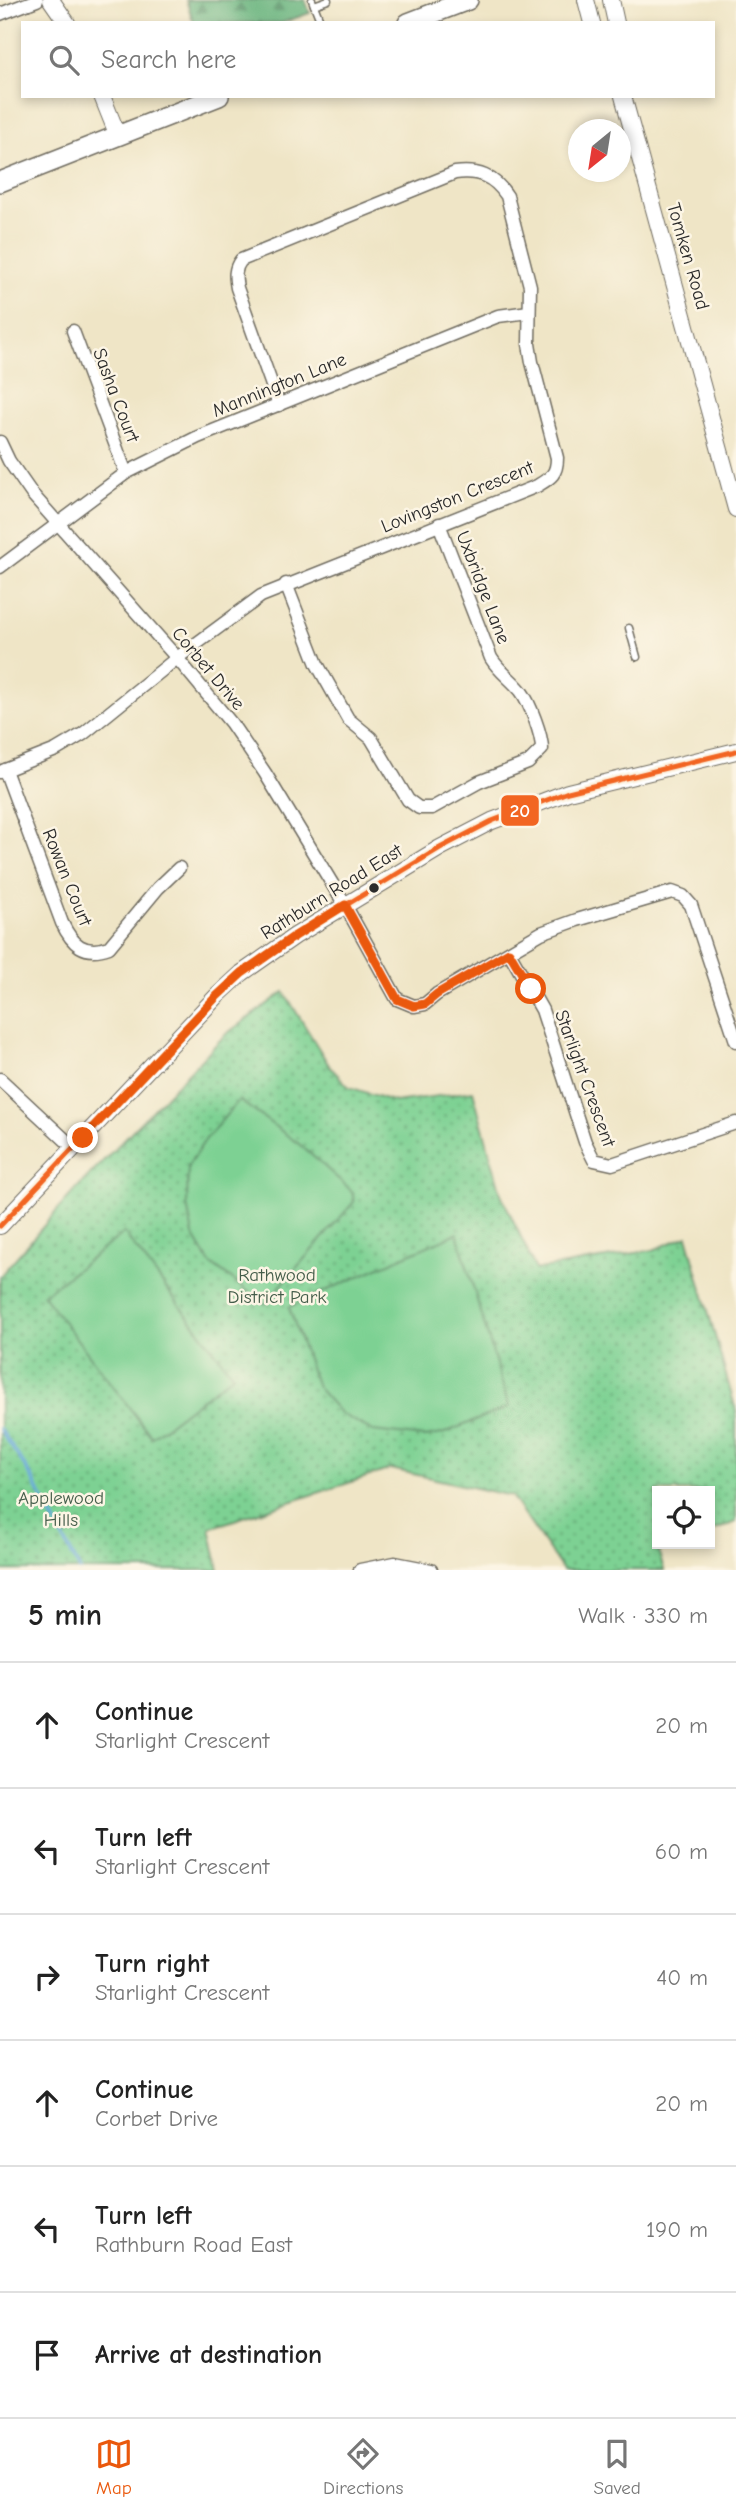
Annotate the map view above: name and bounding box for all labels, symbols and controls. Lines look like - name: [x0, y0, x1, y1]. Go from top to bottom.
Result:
- search box: [21, 21, 715, 98]
- icon: search: [45, 41, 83, 79]
- text: Search here: [101, 45, 236, 75]
- north arrow: [568, 119, 631, 182]
- street label: Tomken Road: [662, 200, 714, 312]
- street label: Sasha Court: [88, 345, 144, 446]
- street label: Mannington Lane: [209, 348, 350, 422]
- street label: Lovingston Crescent: [378, 456, 537, 538]
- street label: Uxbridge Lane: [451, 528, 515, 647]
- street label: Corbet Drive: [167, 623, 249, 715]
- line badge: 20: [500, 794, 540, 827]
- text: 20: [510, 800, 530, 822]
- street label: Rowan Court: [38, 825, 97, 930]
- street label: Rathburn Road East: [257, 839, 407, 944]
- unlabelled marker: [367, 881, 381, 895]
- route start: [515, 973, 546, 1004]
- street label: Starlight Crescent: [550, 1007, 620, 1150]
- route end: [67, 1122, 98, 1153]
- park label: Rathwood District Park: [228, 1264, 327, 1308]
- map controls: [652, 1486, 715, 1549]
- button: locate: [652, 1486, 715, 1549]
- park label: Applewood Hills: [18, 1487, 104, 1531]
- text: 5 min: [28, 1598, 102, 1633]
- text: Walk · 330 m: [578, 1602, 708, 1629]
- text: Continue: [95, 1697, 193, 1727]
- icon: ahead: [28, 1706, 66, 1744]
- text: 20 m: [655, 1712, 708, 1739]
- text: Starlight Crescent: [95, 1727, 269, 1754]
- text: Turn left: [95, 1823, 192, 1853]
- icon: left: [28, 1832, 66, 1870]
- text: 60 m: [655, 1838, 708, 1865]
- text: Starlight Crescent: [95, 1853, 269, 1880]
- text: Turn right: [95, 1949, 209, 1979]
- icon: right: [28, 1958, 66, 1996]
- text: 40 m: [656, 1964, 708, 1991]
- text: Starlight Crescent: [95, 1979, 269, 2006]
- text: Continue: [95, 2075, 193, 2105]
- icon: ahead: [28, 2084, 66, 2122]
- text: 20 m: [655, 2090, 708, 2117]
- text: Corbet Drive: [95, 2105, 218, 2132]
- text: Turn left: [95, 2201, 192, 2231]
- icon: left: [28, 2210, 66, 2248]
- text: 190 m: [646, 2216, 708, 2243]
- text: Rathburn Road East: [95, 2231, 292, 2258]
- icon: arrive: [28, 2336, 66, 2374]
- text: Arrive at destination: [95, 2340, 322, 2370]
- tab: Map: [95, 2435, 133, 2499]
- tab: Directions: [323, 2435, 403, 2499]
- tab: Saved: [594, 2435, 641, 2499]

